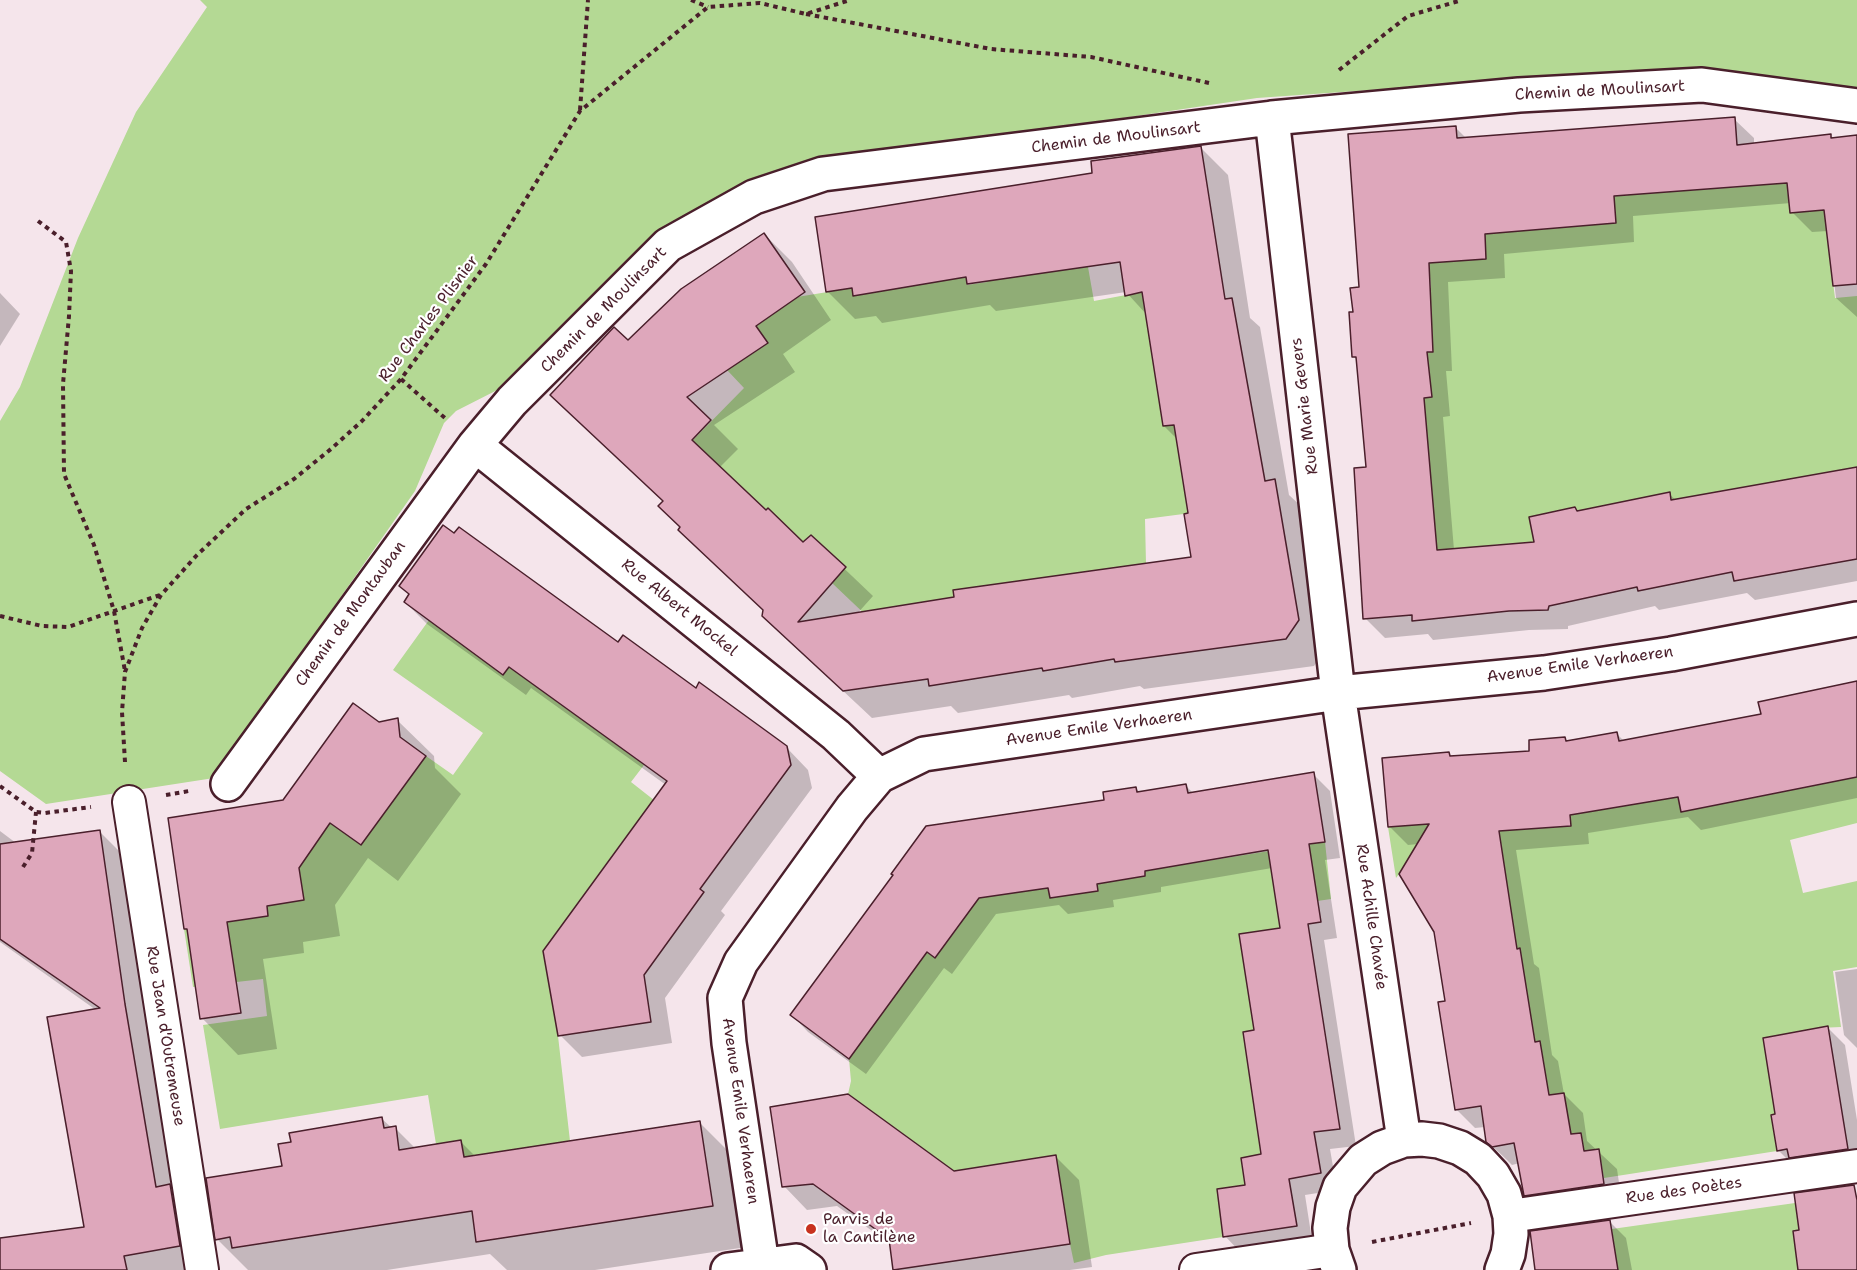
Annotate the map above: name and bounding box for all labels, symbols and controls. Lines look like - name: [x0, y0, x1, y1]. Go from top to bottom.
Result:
- street label: Chemin de Moulinsart: [1514, 77, 1686, 105]
- street label: Chemin de Moulinsart: [1030, 118, 1202, 158]
- street label: Chemin de Moulinsart: [537, 243, 671, 377]
- street label: Rue Charles Plisnier: [375, 252, 483, 386]
- street label: Rue Marie Gevers: [1287, 336, 1323, 476]
- street label: Chemin de Montauban: [292, 538, 410, 690]
- street label: Rue Albert Mockel: [617, 555, 741, 661]
- street label: Avenue Emile Verhaeren: [1486, 642, 1674, 688]
- street label: Avenue Emile Verhaeren: [1005, 705, 1193, 751]
- street label: Rue Achille Chavée: [1351, 843, 1391, 991]
- street label: Rue Jean d'Outremeuse: [141, 945, 189, 1127]
- street label: Avenue Emile Verhaeren: [717, 1017, 763, 1205]
- street label: Rue des Poètes: [1625, 1173, 1743, 1209]
- place label: Parvis de la Cantilène: [823, 1210, 916, 1248]
- marker: Parvis de la Cantilène: [804, 1222, 818, 1236]

